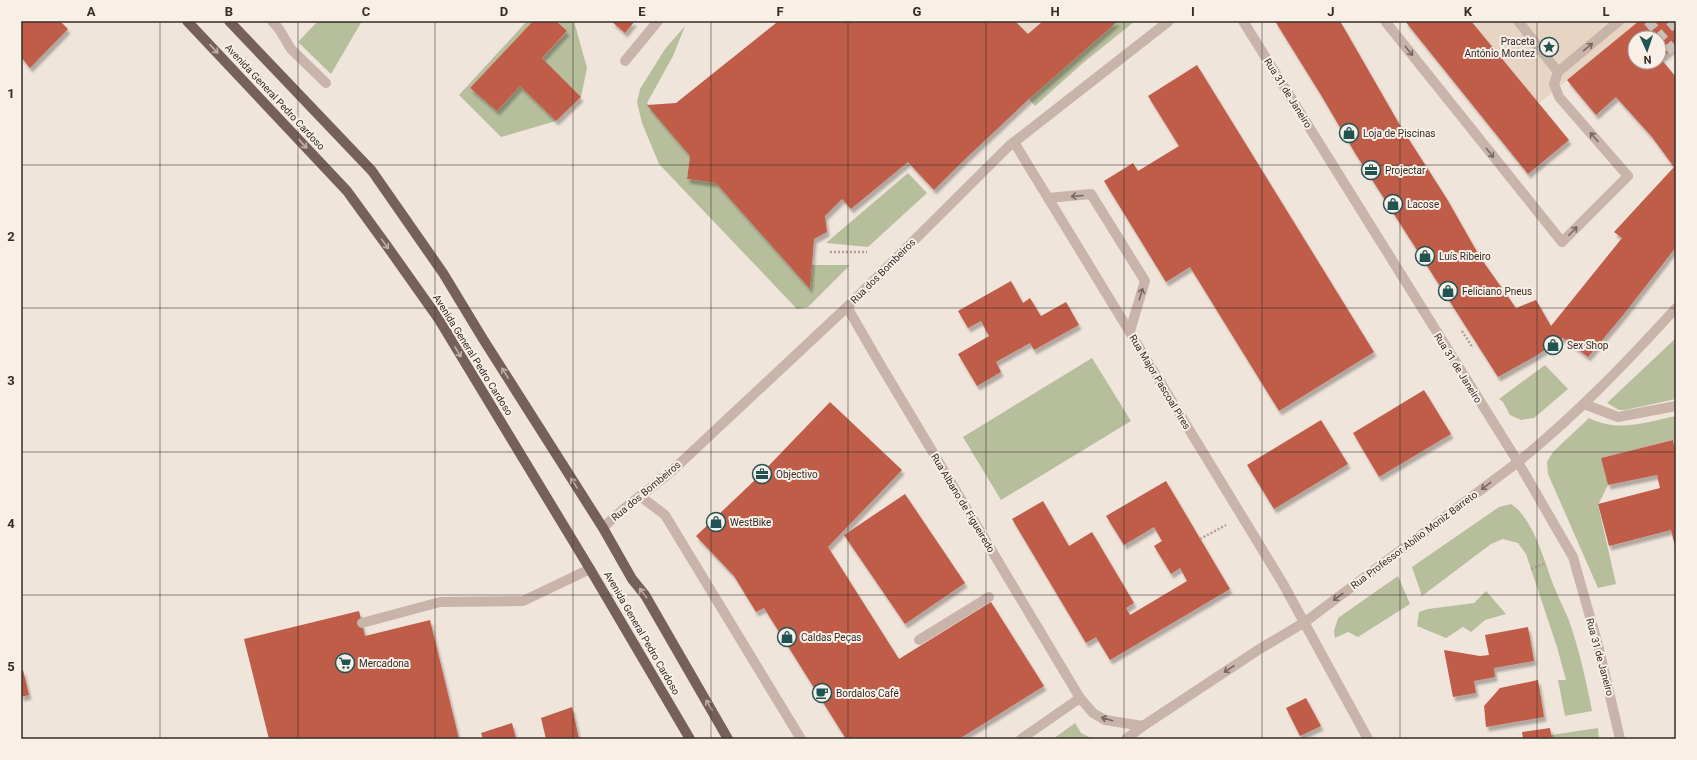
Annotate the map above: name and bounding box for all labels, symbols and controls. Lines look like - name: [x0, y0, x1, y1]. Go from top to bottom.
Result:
- text: A: [87, 4, 96, 19]
- text: B: [225, 4, 233, 19]
- text: C: [362, 4, 371, 19]
- text: D: [500, 4, 508, 19]
- text: E: [638, 4, 646, 19]
- text: F: [776, 4, 784, 19]
- text: G: [913, 4, 922, 19]
- text: H: [1050, 4, 1060, 19]
- text: I: [1191, 4, 1195, 19]
- text: J: [1327, 4, 1335, 19]
- text: K: [1464, 4, 1473, 19]
- text: L: [1602, 4, 1610, 19]
- north arrow: [1627, 30, 1667, 70]
- place label: Praceta António Montez: [1464, 36, 1535, 59]
- place icon: Praceta António Montez: [1538, 36, 1560, 58]
- street label: Avenida General Pedro Cardoso: [223, 42, 327, 152]
- one-way arrow: [1583, 43, 1593, 52]
- one-way arrow: [209, 44, 218, 54]
- one-way arrow: [1405, 46, 1414, 57]
- text: N: [1643, 53, 1652, 66]
- street label: Rua 31 de Janeiro: [1262, 56, 1314, 130]
- text: 1: [7, 86, 15, 101]
- shop icon: Loja de Piscinas: [1338, 122, 1360, 144]
- place label: Loja de Piscinas: [1363, 128, 1436, 139]
- one-way arrow: [1590, 133, 1599, 143]
- one-way arrow: [298, 139, 308, 149]
- one-way arrow: [1486, 148, 1495, 159]
- office icon: Projectar: [1360, 159, 1382, 181]
- place label: Projectar: [1385, 165, 1426, 176]
- one-way arrow: [1071, 192, 1084, 199]
- shop icon: Lacose: [1382, 193, 1404, 215]
- place label: Lacose: [1407, 199, 1439, 210]
- one-way arrow: [1568, 226, 1578, 236]
- text: 2: [7, 229, 15, 244]
- street label: Rua dos Bombeiros: [848, 236, 918, 306]
- one-way arrow: [381, 238, 390, 249]
- shop icon: Luís Ribeiro: [1414, 245, 1436, 267]
- place label: Luís Ribeiro: [1439, 251, 1491, 262]
- shop icon: Feliciano Pneus: [1437, 280, 1459, 302]
- place label: Feliciano Pneus: [1462, 286, 1532, 297]
- one-way arrow: [1138, 288, 1145, 301]
- street label: Avenida General Pedro Cardoso: [431, 293, 515, 418]
- street label: Rua 31 de Janeiro: [1432, 331, 1484, 405]
- street label: Rua Major Pascoal Pires: [1127, 333, 1193, 431]
- shop icon: Sex Shop: [1542, 334, 1564, 356]
- place label: Sex Shop: [1567, 340, 1609, 351]
- one-way arrow: [454, 346, 462, 357]
- one-way arrow: [501, 368, 509, 379]
- text: 3: [7, 373, 15, 388]
- street label: Rua Albano de Figueiredo: [929, 452, 997, 555]
- street label: Rua dos Bombeiros: [609, 459, 683, 523]
- office icon: Objectivo: [751, 463, 773, 485]
- place label: Objectivo: [776, 469, 818, 480]
- one-way arrow: [570, 478, 578, 489]
- one-way arrow: [1481, 482, 1492, 490]
- street label: Rua Professor Abílio Moniz Barreto: [1349, 489, 1480, 591]
- shop icon: WestBike: [705, 511, 727, 533]
- text: 4: [7, 516, 15, 531]
- place label: WestBike: [730, 517, 771, 528]
- street label: Avenida General Pedro Cardoso: [602, 569, 682, 697]
- one-way arrow: [639, 588, 647, 599]
- one-way arrow: [1332, 593, 1343, 602]
- street label: Rua 31 de Janeiro: [1584, 617, 1616, 697]
- shop icon: Caldas Peças: [776, 626, 798, 648]
- place label: Caldas Peças: [801, 632, 861, 643]
- supermarket icon: Mercadona: [334, 652, 356, 674]
- place label: Mercadona: [359, 658, 409, 669]
- text: 5: [7, 659, 15, 674]
- one-way arrow: [1224, 665, 1235, 673]
- cafe icon: Bordalos Café: [811, 682, 833, 704]
- place label: Bordalos Café: [836, 688, 899, 699]
- one-way arrow: [704, 699, 712, 711]
- one-way arrow: [1101, 715, 1114, 722]

